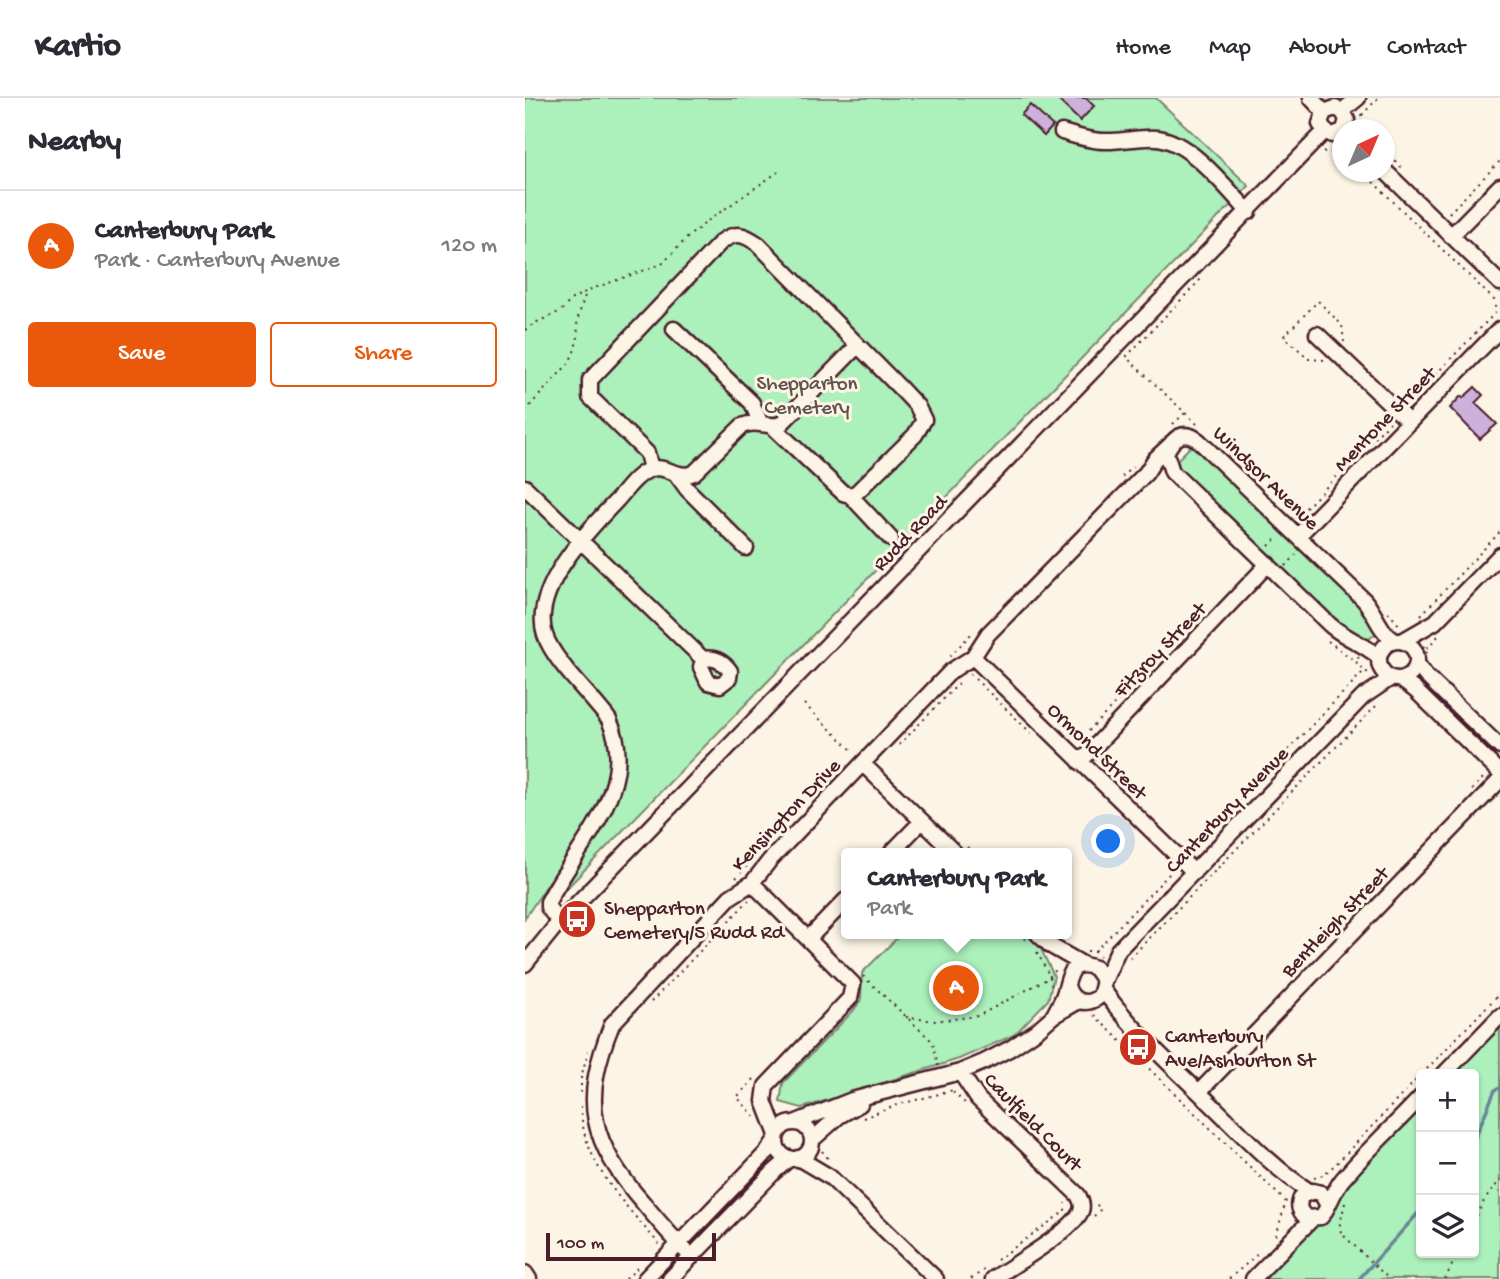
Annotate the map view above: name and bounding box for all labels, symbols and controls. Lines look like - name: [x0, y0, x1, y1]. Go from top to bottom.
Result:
- text: Kartio: [35, 29, 121, 67]
- text: Home: [1115, 34, 1171, 63]
- text: Map: [1209, 34, 1251, 63]
- text: About: [1289, 34, 1349, 63]
- text: Contact: [1387, 34, 1465, 63]
- north arrow: [1332, 119, 1395, 182]
- text: Nearby: [28, 126, 121, 161]
- text: Canterbury Park: [95, 217, 273, 248]
- text: A: [44, 233, 58, 260]
- text: 120 m: [442, 233, 497, 260]
- text: Park · Canterbury Avenue: [95, 248, 340, 275]
- button: Save: [28, 322, 256, 387]
- button: Share: [270, 322, 497, 387]
- street label: Mentone Street: [1330, 361, 1445, 478]
- park label: Shepparton Cemetery: [756, 373, 858, 422]
- street label: Windsor Avenue: [1206, 422, 1324, 538]
- street label: Rudd Road: [869, 490, 955, 578]
- street label: Fitzroy Street: [1109, 597, 1215, 705]
- street label: Ormond Street: [1040, 699, 1152, 808]
- street label: Canterbury Avenue: [1162, 742, 1296, 880]
- street label: Kensington Drive: [728, 754, 848, 878]
- your location: [1091, 824, 1125, 858]
- popup: [841, 848, 1072, 939]
- street label: Bentleigh Street: [1277, 861, 1397, 985]
- text: Canterbury Park: [868, 865, 1045, 896]
- text: Park: [868, 896, 911, 923]
- bus stop icon: Shepparton Cemetery/5 Rudd Rd: [556, 898, 598, 940]
- place label: Shepparton Cemetery/5 Rudd Rd: [604, 898, 786, 947]
- pin: A: [933, 962, 979, 1014]
- bus stop icon: Canterbury Ave/Ashburton St: [1117, 1026, 1159, 1068]
- place label: Canterbury Ave/Ashburton St: [1165, 1026, 1317, 1075]
- street label: Caulfield Court: [977, 1069, 1088, 1180]
- map controls: [1416, 1069, 1479, 1258]
- button: +: [1416, 1069, 1479, 1132]
- button: −: [1416, 1132, 1479, 1195]
- button: layers: [1416, 1195, 1479, 1258]
- scale bar: [546, 1230, 716, 1262]
- text: 100 m: [557, 1233, 604, 1256]

